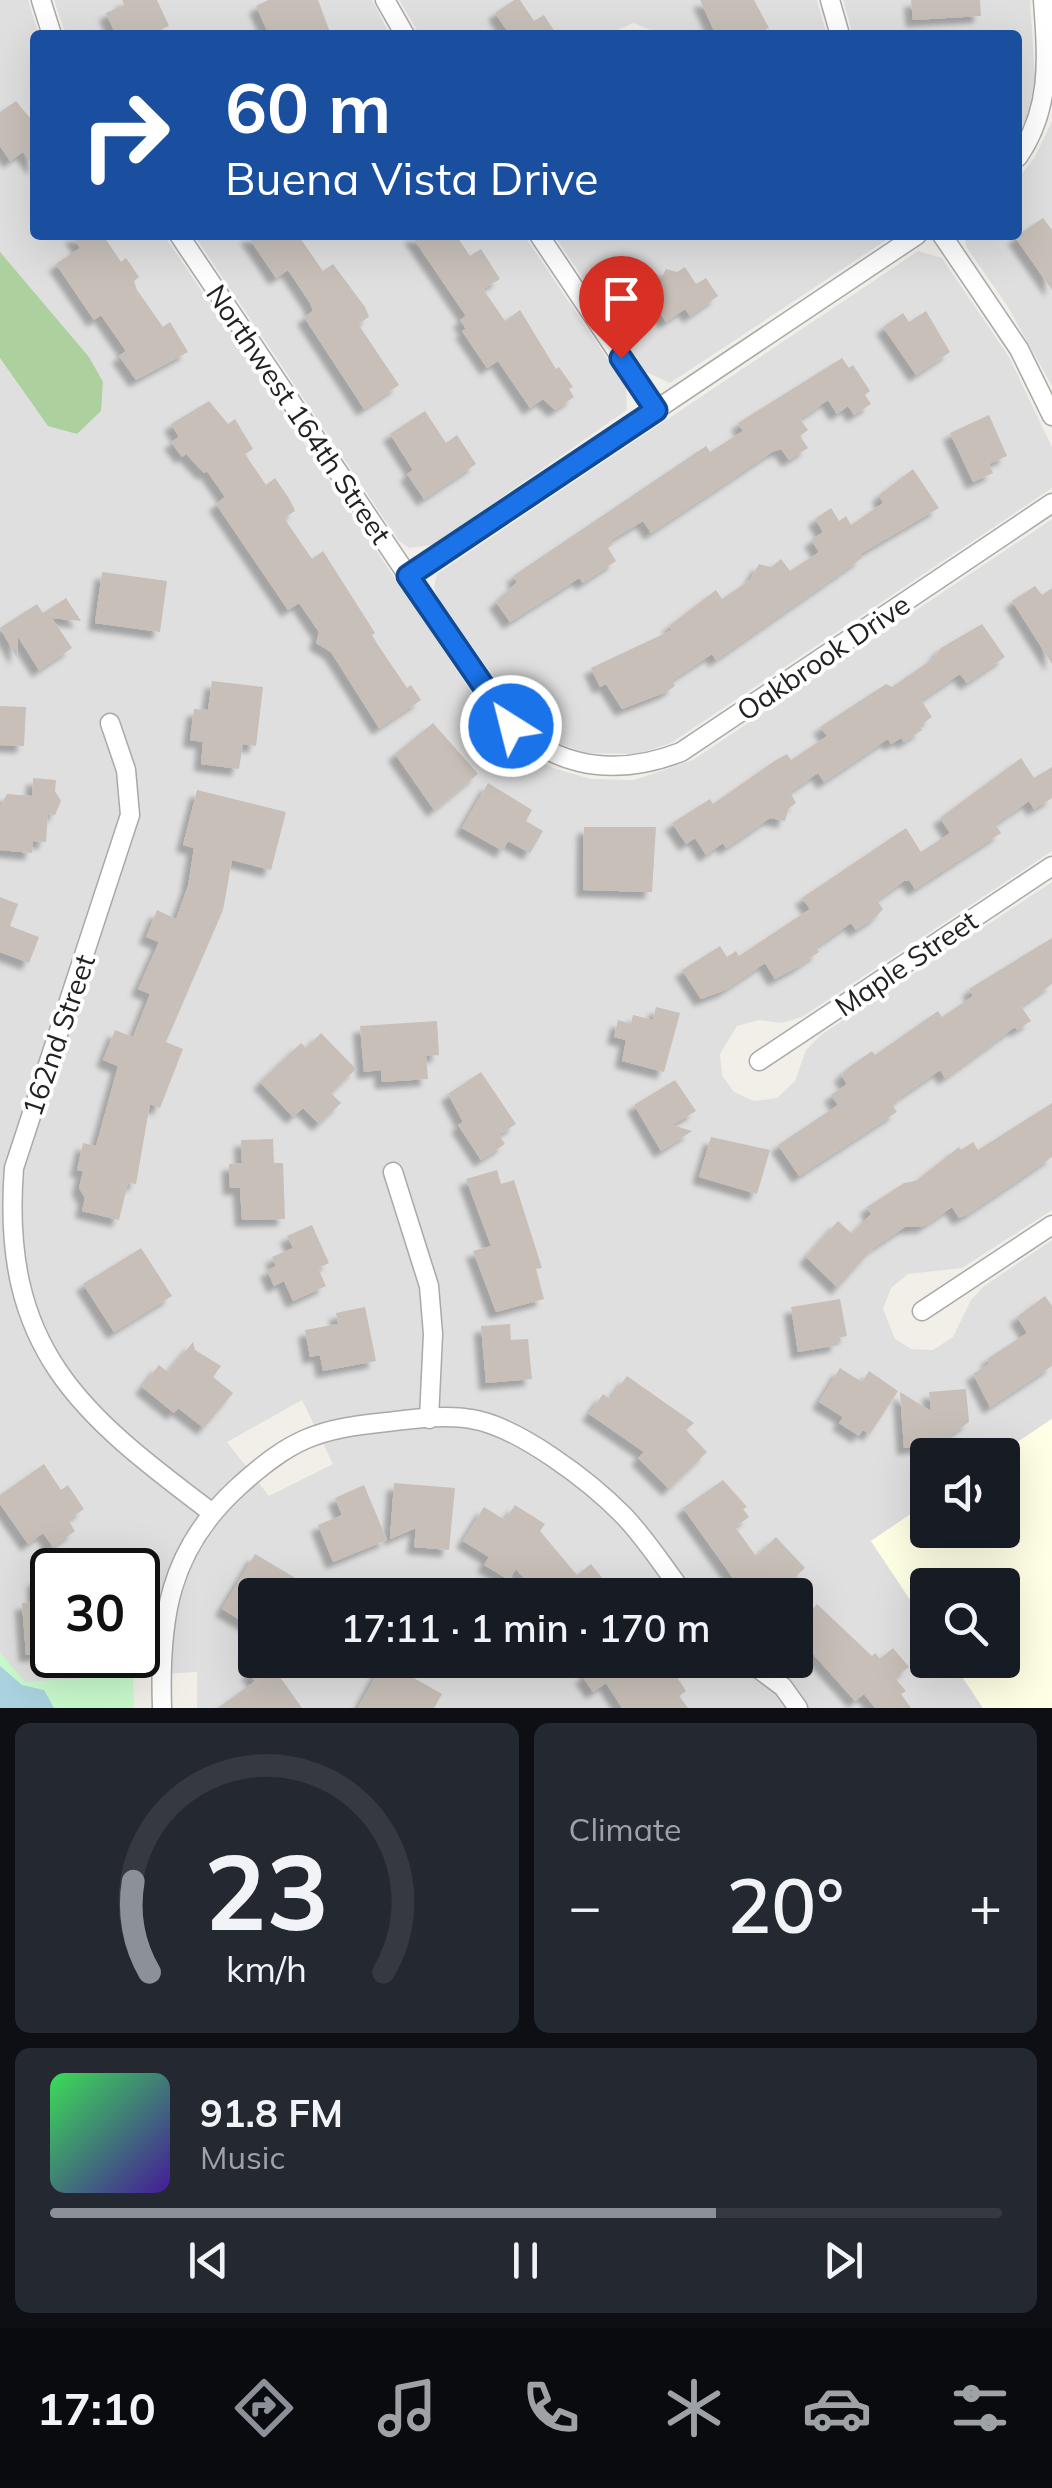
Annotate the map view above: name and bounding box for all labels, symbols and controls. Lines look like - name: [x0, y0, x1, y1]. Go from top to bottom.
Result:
- text: 60 m: [225, 63, 391, 151]
- icon: right: [60, 70, 190, 200]
- text: Buena Vista Drive: [225, 150, 599, 206]
- pin: [579, 256, 664, 359]
- icon: arrive: [594, 271, 649, 326]
- street label: Northwest 164th Street: [199, 278, 399, 551]
- street label: Oakbrook Drive: [730, 586, 916, 728]
- position arrow: [459, 674, 563, 778]
- street label: Maple Street: [828, 902, 984, 1023]
- street label: 162nd Street: [14, 950, 102, 1120]
- map controls: [910, 1438, 1020, 1678]
- button: sound: [910, 1438, 1020, 1548]
- speed limit sign: 30: [30, 1548, 160, 1678]
- button: search: [910, 1568, 1020, 1678]
- text: 17:11 · 1 min · 170 m: [340, 1604, 711, 1652]
- text: Climate: [569, 1809, 681, 1849]
- text: 23: [204, 1825, 329, 1956]
- text: 20°: [726, 1858, 844, 1952]
- text: −: [569, 1871, 602, 1940]
- text: +: [969, 1871, 1002, 1940]
- text: km/h: [226, 1946, 307, 1991]
- text: 91.8 FM: [200, 2089, 343, 2137]
- text: Music: [200, 2137, 285, 2177]
- icon: previous: [181, 2233, 236, 2288]
- icon: pause: [498, 2233, 553, 2288]
- icon: next: [816, 2233, 871, 2288]
- icon: directions: [229, 2373, 299, 2443]
- icon: music: [372, 2373, 442, 2443]
- icon: phone: [516, 2373, 586, 2443]
- icon: climate: [659, 2373, 729, 2443]
- icon: car: [802, 2373, 872, 2443]
- icon: filters: [945, 2373, 1015, 2443]
- text: 17:10: [37, 2380, 156, 2436]

